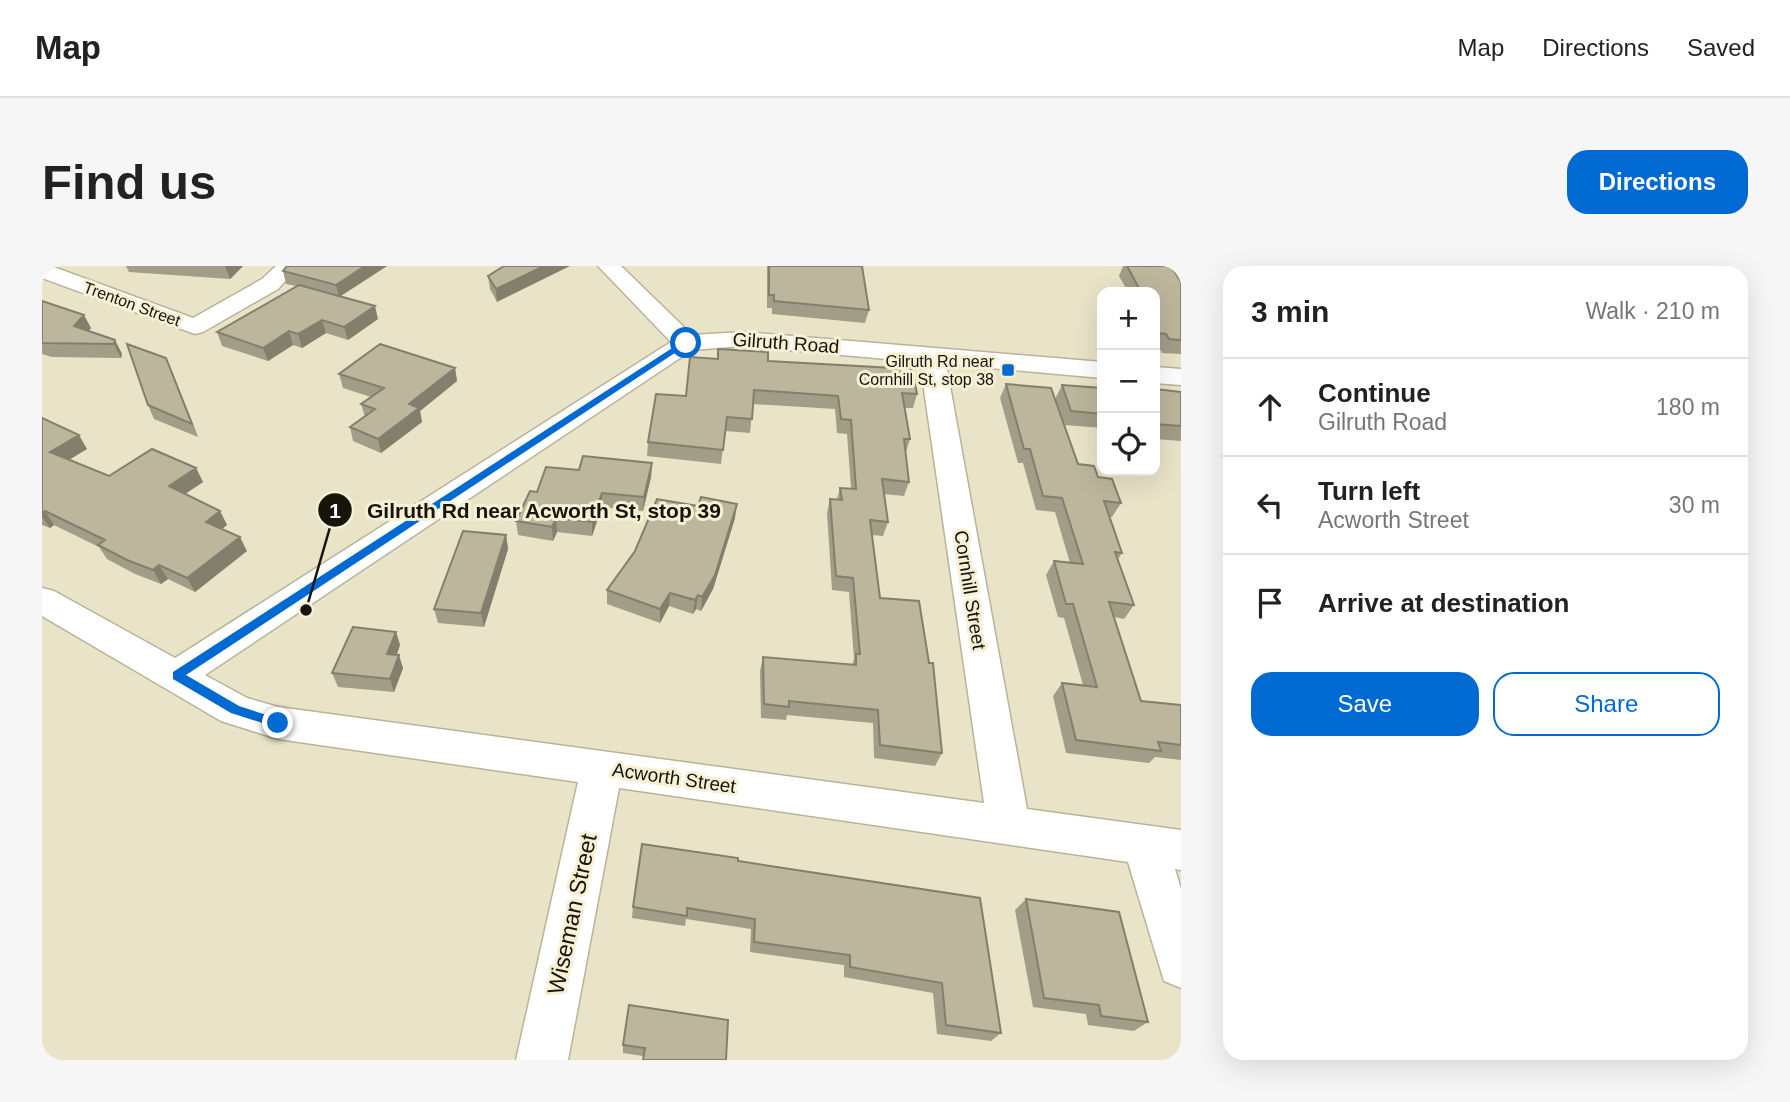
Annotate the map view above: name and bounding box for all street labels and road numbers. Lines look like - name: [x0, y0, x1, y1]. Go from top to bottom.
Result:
- street label: Trenton Street: [81, 279, 183, 330]
- street label: Gilruth Road: [732, 329, 840, 357]
- street label: Cornhill Street: [950, 529, 990, 652]
- street label: Acworth Street: [611, 759, 738, 797]
- street label: Wiseman Street: [542, 831, 602, 997]

